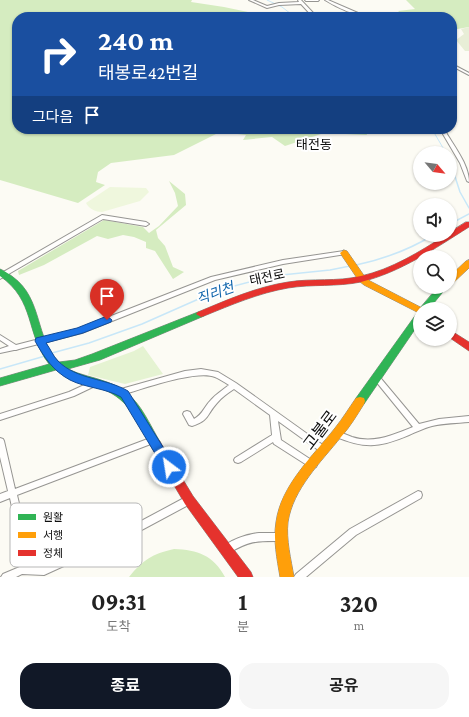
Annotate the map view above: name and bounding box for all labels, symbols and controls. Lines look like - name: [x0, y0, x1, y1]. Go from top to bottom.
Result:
- text: 240 m: [98, 25, 173, 56]
- icon: right: [32, 28, 84, 80]
- text: 태봉로42번길: [98, 63, 198, 83]
- icon: arrive: [81, 104, 103, 126]
- text: 그다음: [32, 109, 73, 125]
- district label: 태전동: [296, 137, 332, 152]
- north arrow: [413, 146, 457, 190]
- map controls: [413, 146, 457, 346]
- button: sound: [413, 198, 457, 242]
- button: search: [413, 250, 457, 294]
- street label: 태전로: [248, 266, 286, 288]
- water label: 직리천: [194, 278, 237, 307]
- pin: [90, 279, 124, 320]
- icon: arrive: [96, 285, 118, 307]
- button: layers: [413, 302, 457, 346]
- street label: 고불로: [300, 407, 340, 453]
- position arrow: [148, 446, 190, 488]
- legend: [10, 503, 142, 567]
- text: 원활: [43, 511, 63, 523]
- text: 서행: [43, 529, 63, 541]
- text: 정체: [43, 547, 63, 559]
- text: 09:31: [91, 588, 146, 615]
- text: 1: [238, 588, 247, 615]
- text: 320: [340, 590, 378, 617]
- text: m: [354, 618, 364, 633]
- text: 도착: [106, 619, 130, 634]
- text: 분: [237, 619, 249, 634]
- button: 종료: [20, 663, 231, 709]
- button: 공유: [239, 663, 449, 709]

